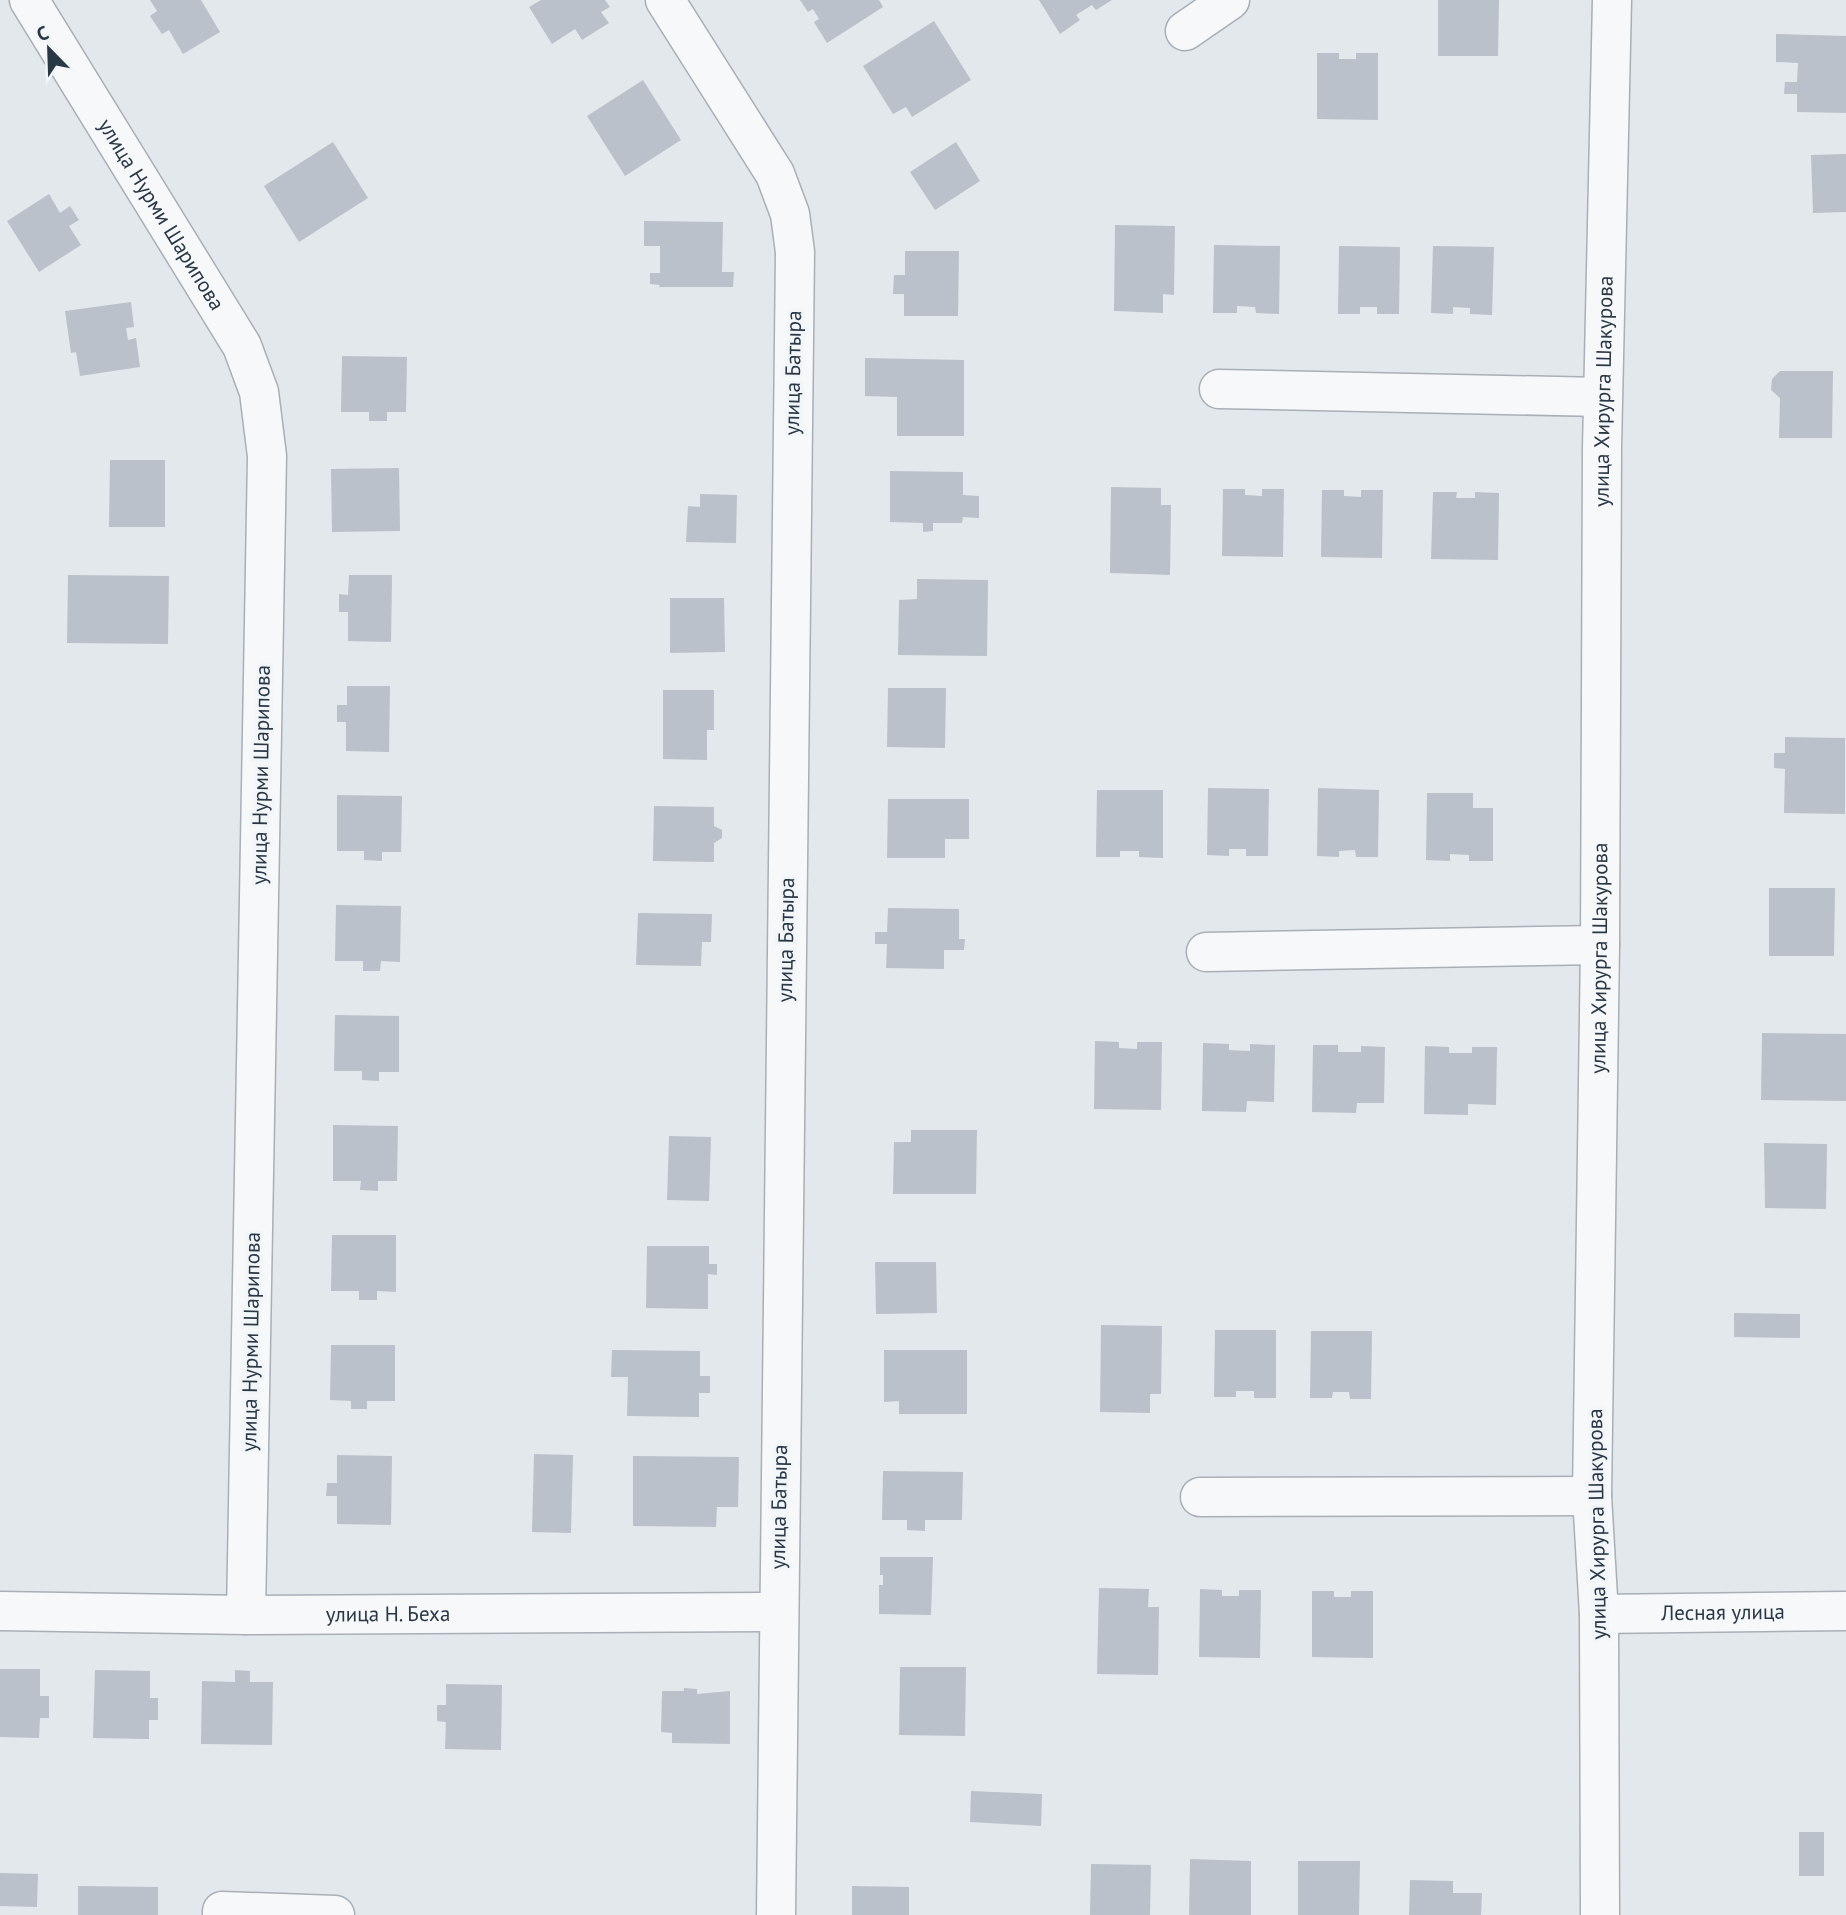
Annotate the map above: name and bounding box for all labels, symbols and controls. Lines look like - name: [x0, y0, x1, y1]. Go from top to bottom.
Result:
- north arrow: [14, 14, 84, 84]
- text: С: [33, 20, 52, 46]
- street label: улица Нурми Шарипова: [92, 114, 231, 315]
- street label: улица Хирурга Шакурова: [1588, 275, 1619, 507]
- street label: улица Батыра: [778, 310, 807, 436]
- street label: улица Нурми Шарипова: [245, 665, 276, 885]
- street label: улица Хирурга Шакурова: [1584, 843, 1613, 1074]
- street label: улица Батыра: [771, 877, 800, 1003]
- street label: улица Нурми Шарипова: [235, 1232, 266, 1452]
- street label: улица Хирурга Шакурова: [1581, 1408, 1612, 1640]
- street label: улица Батыра: [764, 1444, 793, 1570]
- street label: Лесная улица: [1660, 1598, 1785, 1626]
- street label: улица Н. Беха: [326, 1600, 450, 1628]

